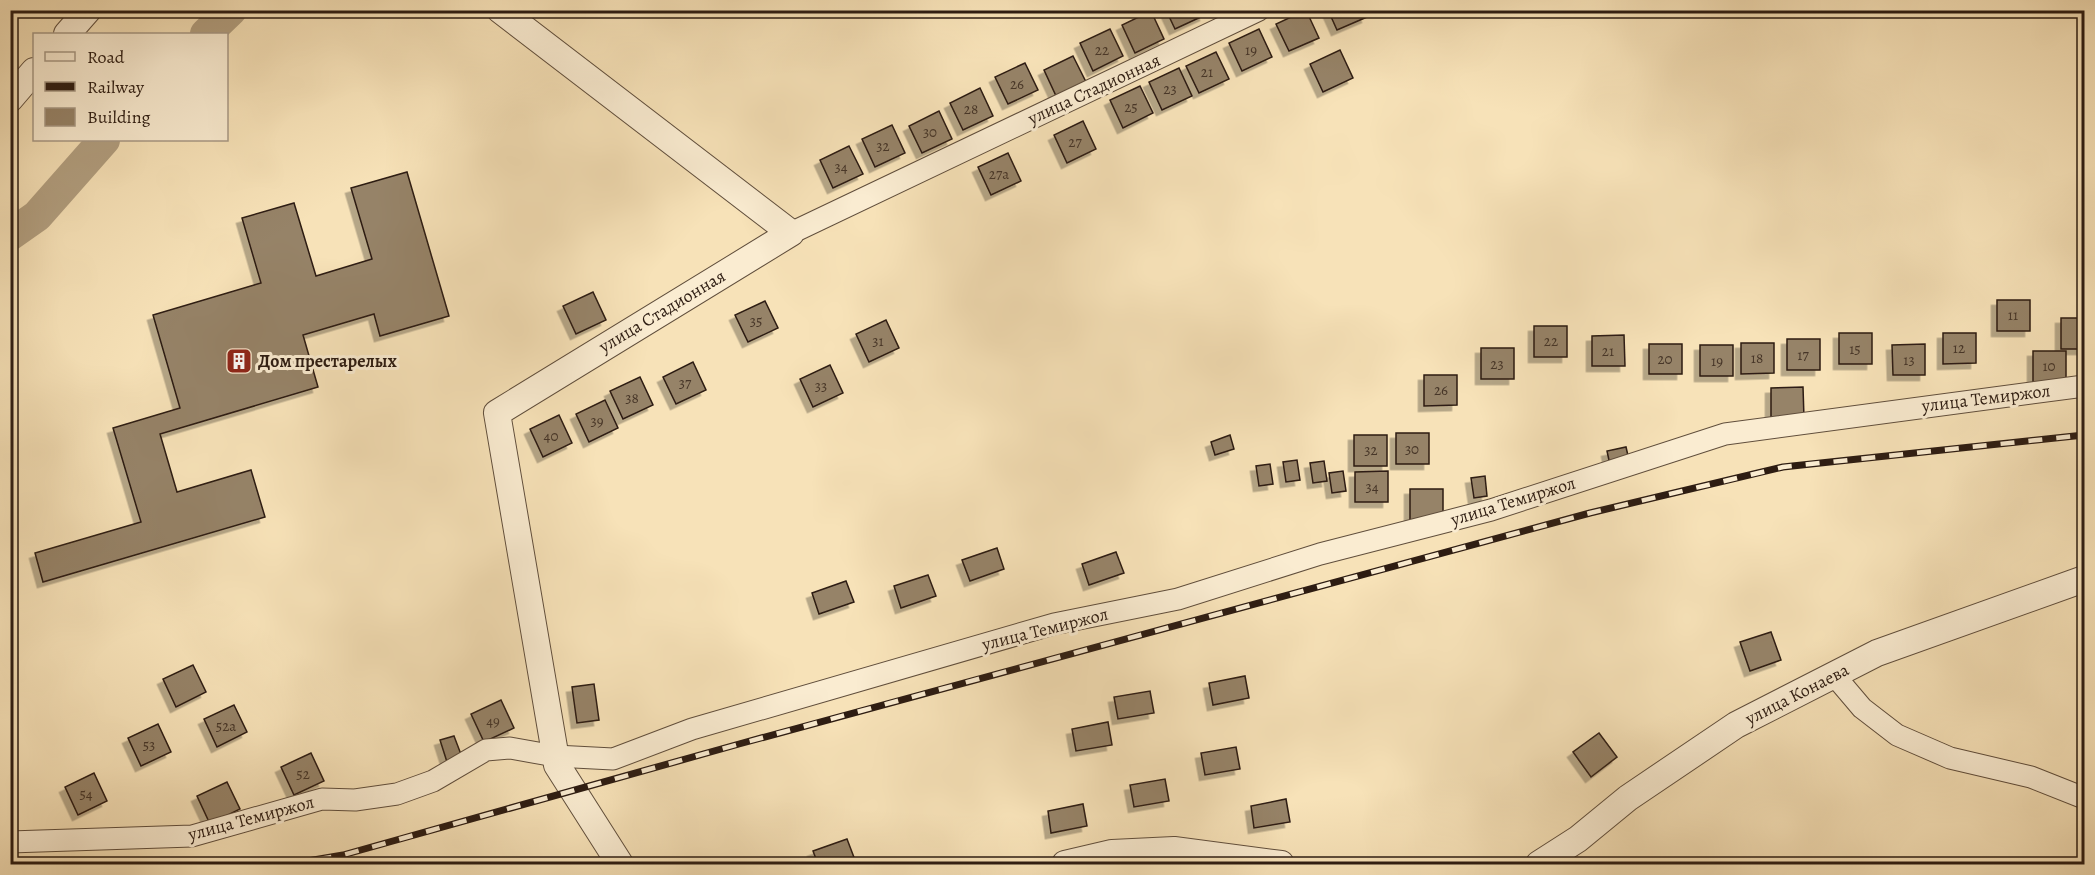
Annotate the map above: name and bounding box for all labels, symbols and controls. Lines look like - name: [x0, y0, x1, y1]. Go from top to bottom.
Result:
- legend: [33, 33, 228, 141]
- house number: 22: [1095, 40, 1109, 60]
- house number: 19: [1245, 40, 1257, 60]
- text: Road: [87, 45, 125, 69]
- street label: улица Стадионная: [1023, 48, 1164, 131]
- house number: 21: [1201, 62, 1213, 82]
- house number: 26: [1010, 74, 1024, 94]
- text: Railway: [87, 75, 145, 99]
- house number: 23: [1163, 79, 1177, 99]
- house number: 25: [1124, 97, 1138, 117]
- house number: 28: [964, 99, 978, 119]
- text: Building: [87, 105, 151, 129]
- house number: 30: [923, 122, 937, 142]
- house number: 27: [1068, 132, 1082, 152]
- house number: 32: [876, 136, 890, 156]
- house number: 34: [834, 157, 848, 177]
- house number: 27а: [989, 164, 1009, 184]
- street label: улица Стадионная: [593, 264, 730, 359]
- house number: 11: [2008, 305, 2018, 325]
- house number: 35: [750, 311, 762, 331]
- house number: 31: [872, 331, 884, 351]
- house number: 22: [1544, 331, 1558, 351]
- house number: 12: [1953, 338, 1965, 358]
- house number: 15: [1849, 339, 1861, 359]
- house number: 21: [1602, 341, 1614, 361]
- house number: 17: [1797, 345, 1809, 365]
- building icon: Дом престарелых: [224, 346, 254, 376]
- house number: 18: [1751, 348, 1763, 368]
- place label: Дом престарелых: [258, 349, 397, 373]
- house number: 20: [1657, 349, 1673, 369]
- house number: 13: [1903, 350, 1915, 370]
- house number: 19: [1711, 351, 1723, 371]
- house number: 23: [1490, 354, 1504, 374]
- house number: 10: [2042, 356, 2056, 376]
- house number: 37: [679, 373, 692, 393]
- house number: 33: [815, 376, 827, 396]
- street label: улица Темиржол: [1919, 378, 2052, 418]
- house number: 26: [1434, 380, 1448, 400]
- house number: 38: [625, 388, 639, 408]
- house number: 39: [590, 411, 604, 431]
- house number: 40: [544, 426, 558, 446]
- house number: 30: [1405, 439, 1419, 459]
- house number: 32: [1364, 440, 1378, 460]
- street label: улица Темиржол: [1447, 471, 1578, 532]
- house number: 34: [1365, 477, 1379, 497]
- street label: улица Темиржол: [978, 602, 1111, 657]
- street label: улица Конаева: [1740, 657, 1854, 731]
- house number: 49: [486, 711, 500, 731]
- house number: 52а: [216, 716, 236, 736]
- house number: 53: [143, 735, 155, 755]
- house number: 52: [296, 764, 310, 784]
- house number: 54: [79, 784, 93, 804]
- street label: улица Темиржол: [184, 790, 317, 847]

